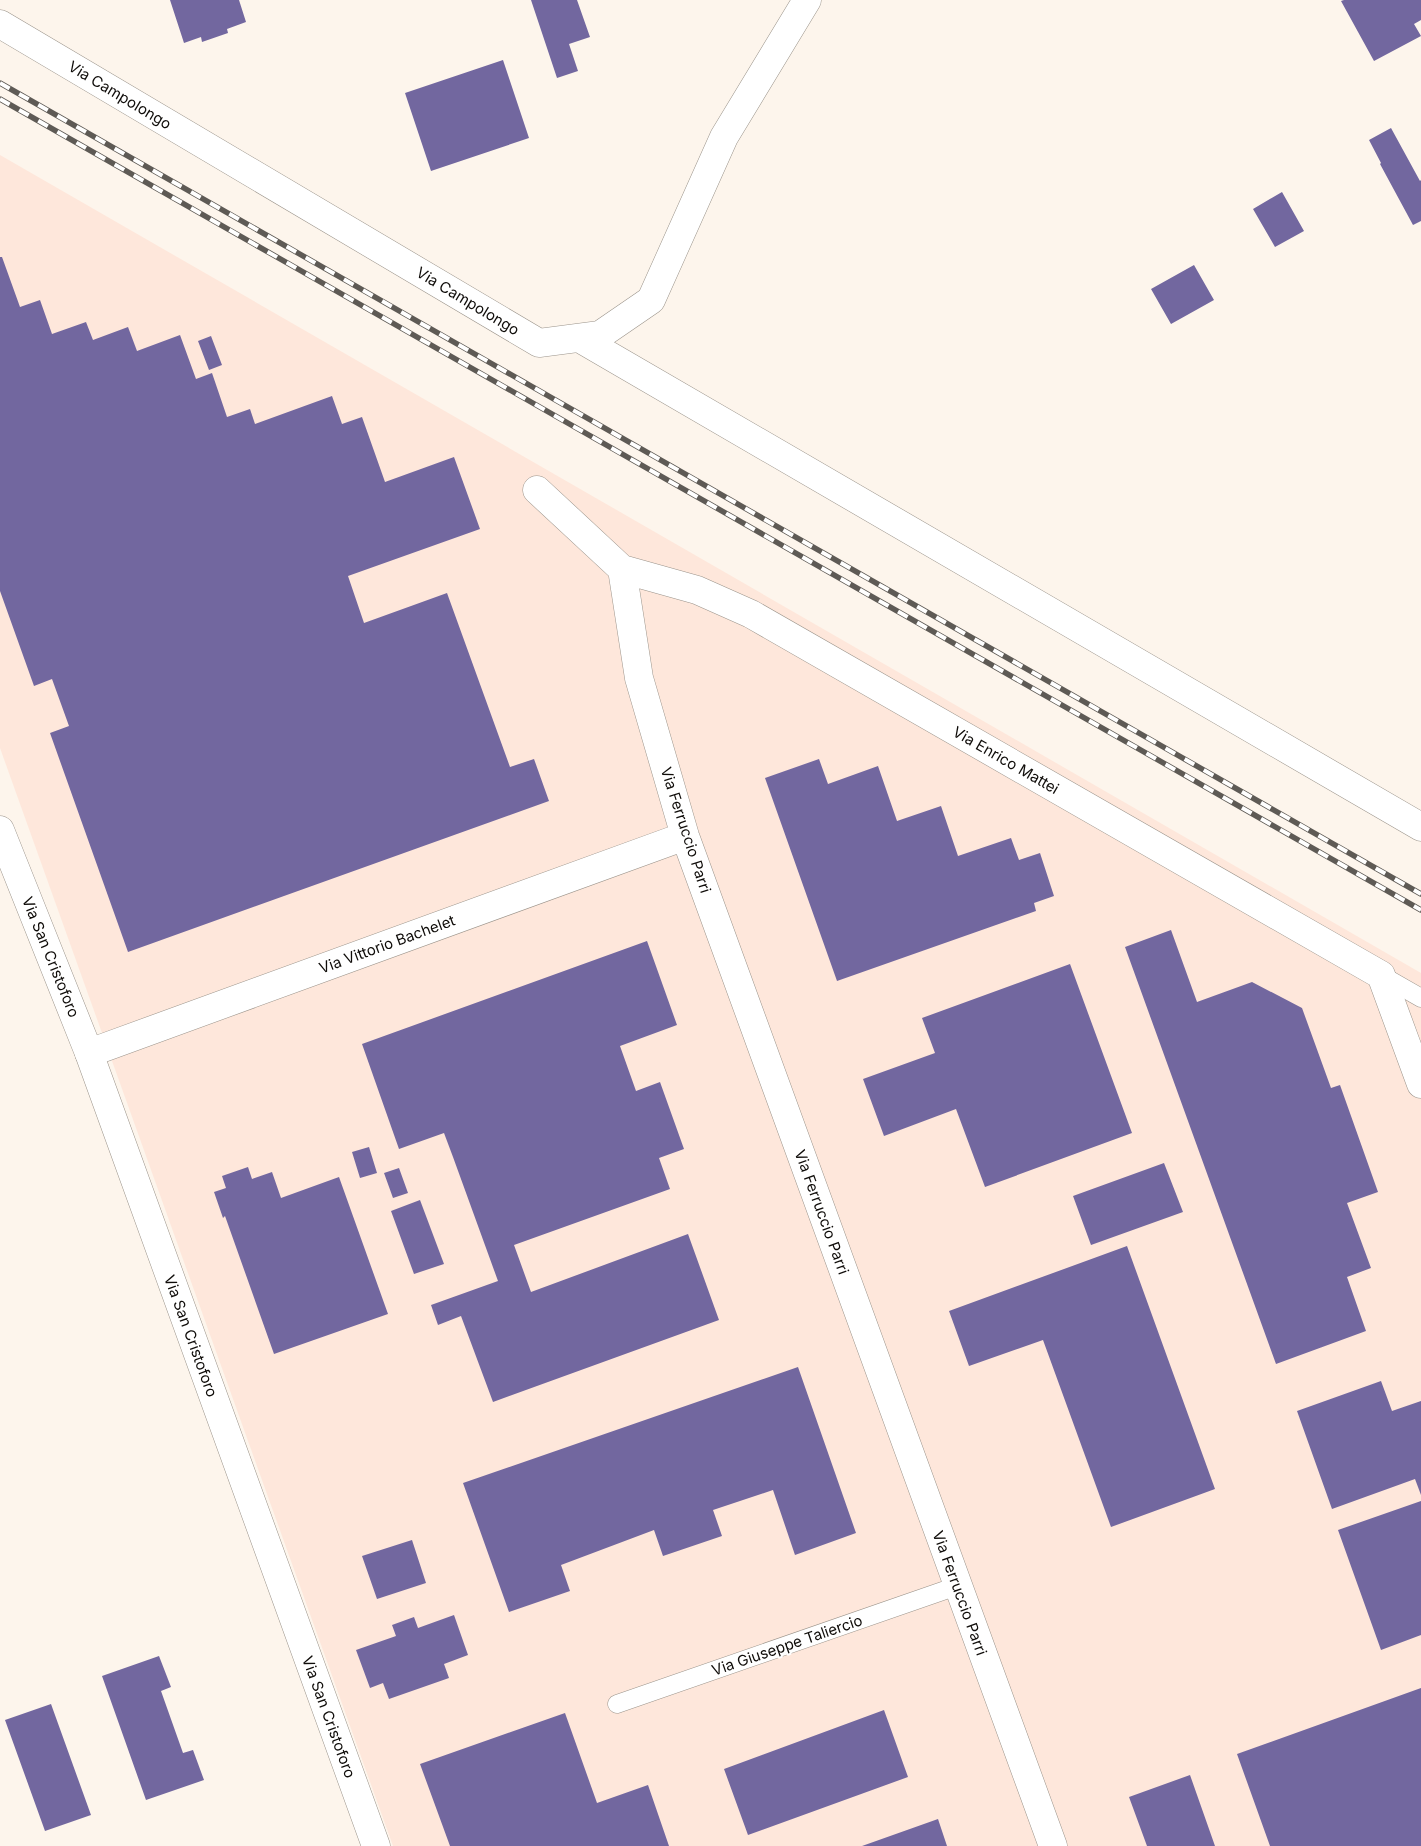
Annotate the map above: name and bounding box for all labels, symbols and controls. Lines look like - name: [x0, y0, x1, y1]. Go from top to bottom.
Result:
- street label: Via Campolongo: [65, 57, 175, 133]
- street label: Via Campolongo: [413, 263, 523, 339]
- street label: Via Enrico Mattei: [950, 722, 1062, 798]
- street label: Via Ferruccio Parri: [657, 765, 715, 895]
- street label: Via San Cristoforo: [18, 894, 84, 1020]
- street label: Via Vittorio Bachelet: [316, 911, 458, 977]
- street label: Via Ferruccio Parri: [791, 1147, 853, 1277]
- street label: Via San Cristoforo: [160, 1272, 222, 1400]
- street label: Via Ferruccio Parri: [929, 1528, 991, 1658]
- street label: Via Giuseppe Taliercio: [709, 1610, 865, 1680]
- street label: Via San Cristoforo: [298, 1653, 360, 1781]

